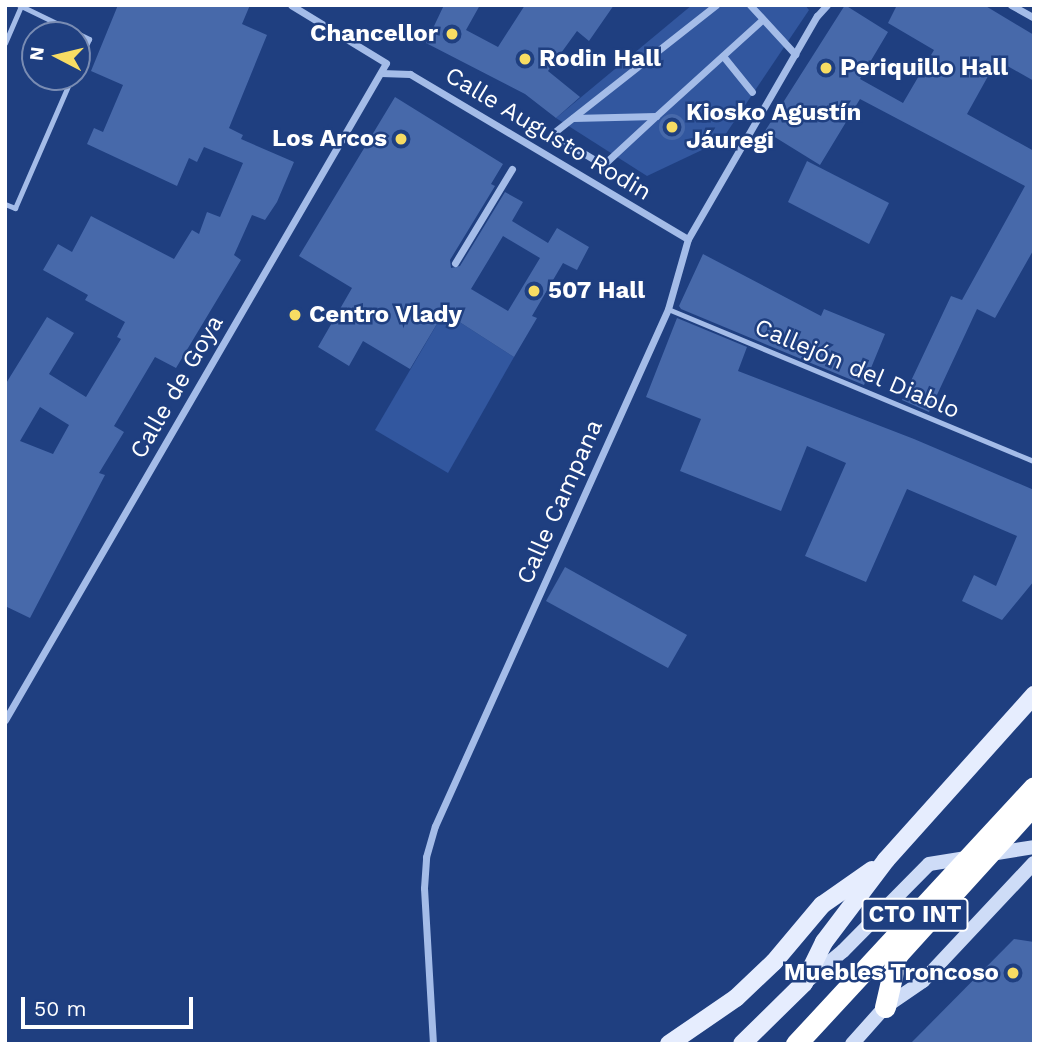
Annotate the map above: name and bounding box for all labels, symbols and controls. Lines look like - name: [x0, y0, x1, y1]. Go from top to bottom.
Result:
- place label: Chancellor: [310, 20, 438, 48]
- north arrow: [21, 21, 91, 91]
- marker: Chancellor: [444, 26, 460, 42]
- text: N: [24, 45, 49, 62]
- place label: Rodin Hall: [539, 45, 661, 73]
- marker: Rodin Hall: [517, 51, 533, 67]
- place label: Periquillo Hall: [840, 54, 1008, 82]
- marker: Periquillo Hall: [818, 60, 834, 76]
- street label: Calle Augusto Rodin: [439, 61, 657, 207]
- place label: Kiosko Agustín Jáuregi: [686, 99, 862, 155]
- marker: Kiosko Agustín Jáuregi: [664, 119, 680, 135]
- place label: Los Arcos: [271, 125, 387, 153]
- marker: Los Arcos: [393, 131, 409, 147]
- place label: 507 Hall: [548, 277, 646, 305]
- marker: 507 Hall: [526, 283, 542, 299]
- place label: Centro Vlady: [309, 301, 463, 329]
- marker: Centro Vlady: [287, 307, 303, 323]
- street label: Calle de Goya: [124, 310, 230, 464]
- street label: Callejón del Diablo: [750, 313, 964, 425]
- street label: Calle Campana: [511, 415, 609, 589]
- road number: CTO INT: [861, 896, 969, 934]
- place label: Muebles Troncoso: [783, 959, 999, 987]
- marker: Muebles Troncoso: [1005, 965, 1021, 981]
- scale bar: [24, 982, 196, 1026]
- text: 50 m: [34, 996, 86, 1021]

